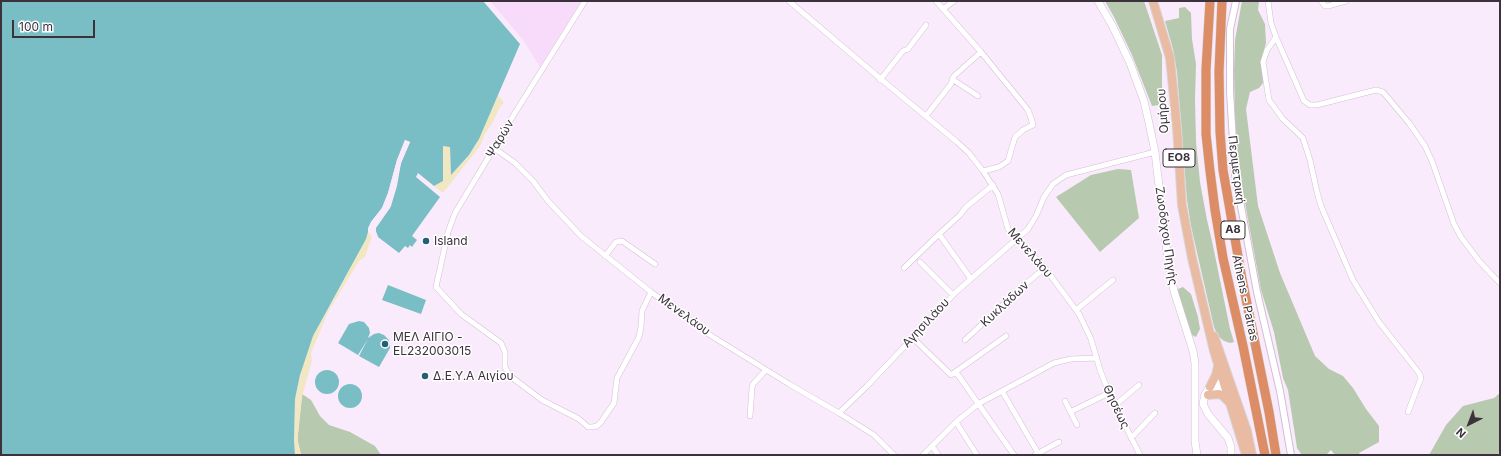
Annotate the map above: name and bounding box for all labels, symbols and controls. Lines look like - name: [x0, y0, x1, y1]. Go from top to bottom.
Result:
- scale bar: [14, 12, 97, 38]
- text: 100 m: [19, 19, 53, 34]
- street label: Ομήρου: [1154, 88, 1172, 134]
- street label: Ψαρών: [483, 117, 517, 161]
- street label: Περιμετρική: [1225, 135, 1247, 205]
- road number: ΕΟ8: [1163, 149, 1195, 167]
- street label: Ζωοδόχου Πηγής: [1152, 186, 1180, 286]
- road number: Α8: [1221, 221, 1245, 239]
- street label: Μενελάου: [1005, 225, 1055, 281]
- place label: Island: [434, 234, 468, 248]
- marker: Island: [421, 236, 431, 246]
- street label: Athens - Patras: [1229, 254, 1261, 342]
- street label: Κυκλάδων: [978, 278, 1032, 330]
- street label: Μενελάου: [655, 291, 713, 339]
- street label: Αγησιλάου: [900, 295, 952, 351]
- place label: ΜΕΛ ΑΙΓΙΟ - EL232003015: [393, 330, 471, 358]
- marker: ΜΕΛ ΑΙΓΙΟ - EL232003015: [380, 339, 390, 349]
- place label: Δ.Ε.Υ.Α Αιγίου: [433, 369, 514, 383]
- marker: Δ.Ε.Υ.Α Αιγίου: [420, 371, 430, 381]
- street label: Θησέως: [1100, 383, 1132, 431]
- north arrow: [1449, 404, 1489, 444]
- text: N: [1453, 425, 1469, 441]

